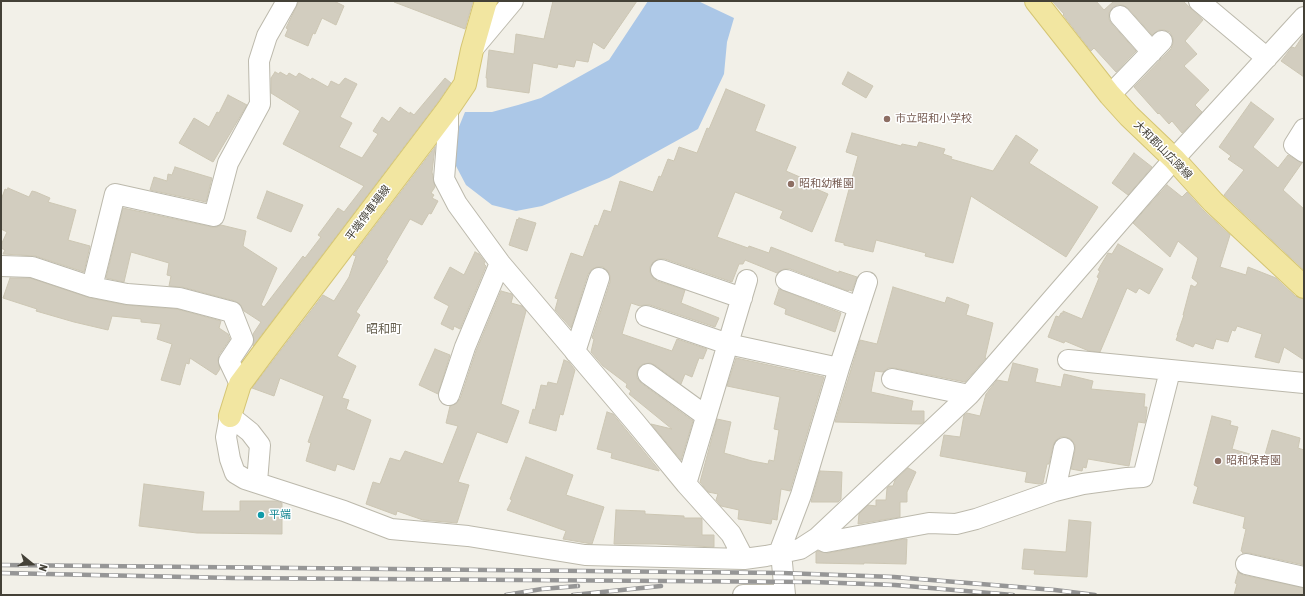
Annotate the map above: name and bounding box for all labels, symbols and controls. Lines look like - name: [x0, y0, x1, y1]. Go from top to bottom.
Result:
- place label: 市立昭和小学校: [895, 112, 972, 126]
- marker: 市立昭和小学校: [882, 114, 892, 124]
- street label: 大和郡山広陵線: [1131, 118, 1195, 182]
- place label: 昭和幼稚園: [799, 177, 854, 191]
- marker: 昭和幼稚園: [786, 179, 796, 189]
- street label: 平端停車場線: [343, 183, 393, 243]
- district label: 昭和町: [366, 322, 402, 336]
- place label: 昭和保育園: [1226, 454, 1281, 468]
- marker: 昭和保育園: [1213, 456, 1223, 466]
- place label: 平端: [269, 508, 291, 522]
- marker: 平端: [256, 510, 266, 520]
- north arrow: [12, 544, 52, 584]
- text: N: [37, 563, 50, 573]

